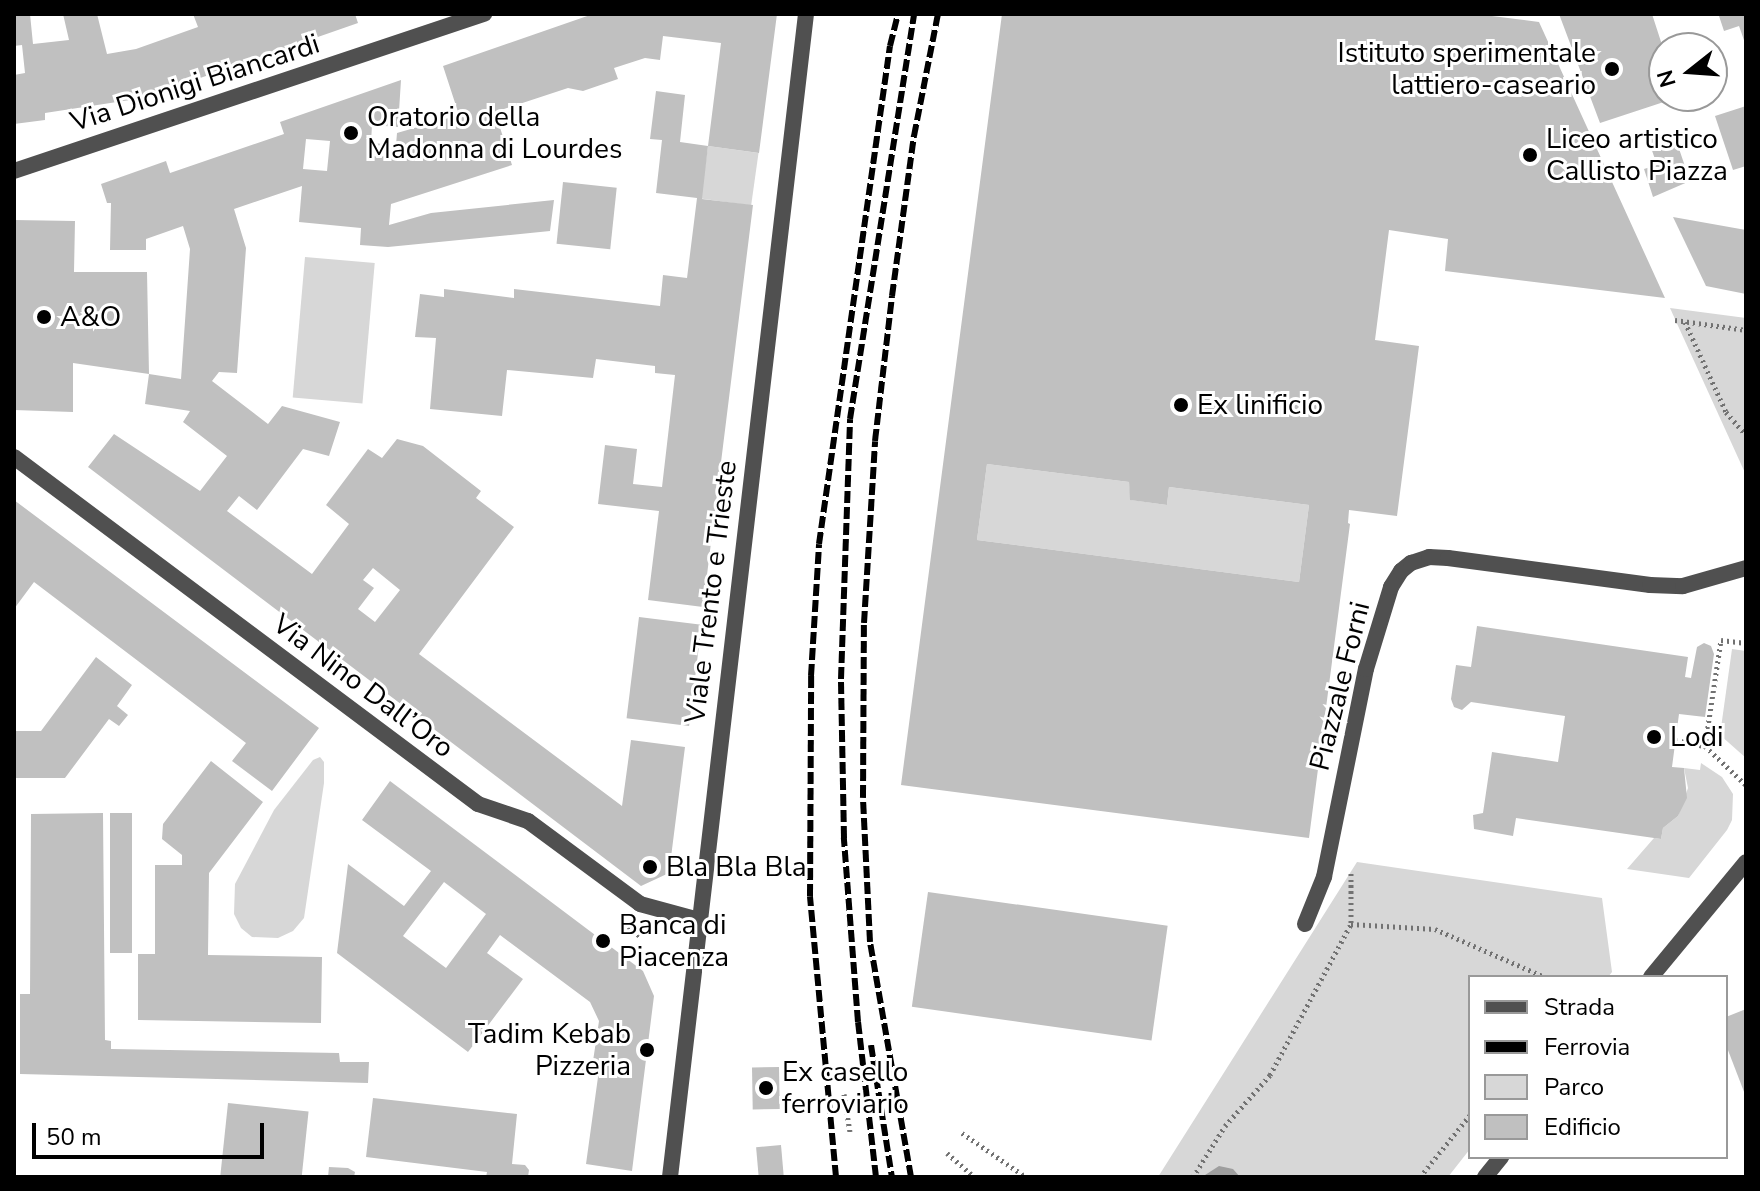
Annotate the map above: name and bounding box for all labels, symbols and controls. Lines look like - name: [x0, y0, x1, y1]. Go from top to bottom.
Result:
- street label: Via Dionigi Biancardi: [66, 27, 324, 139]
- north arrow: [1648, 32, 1728, 112]
- place label: Istituto sperimentale lattiero-caseario: [1338, 36, 1596, 102]
- marker: Istituto sperimentale lattiero-caseario: [1603, 60, 1621, 78]
- text: N: [1650, 66, 1684, 91]
- place label: Oratorio della Madonna di Lourdes: [367, 100, 622, 166]
- place label: Liceo artistico Callisto Piazza: [1546, 122, 1728, 188]
- marker: Oratorio della Madonna di Lourdes: [342, 124, 360, 142]
- marker: Liceo artistico Callisto Piazza: [1521, 146, 1539, 164]
- place label: A&O: [60, 300, 121, 334]
- marker: A&O: [35, 308, 53, 326]
- place label: Ex linificio: [1197, 388, 1323, 422]
- marker: Ex linificio: [1172, 396, 1190, 414]
- street label: Viale Trento e Trieste: [678, 459, 744, 725]
- street label: Piazzale Forni: [1303, 598, 1377, 774]
- street label: Via Nino Dall’Oro: [266, 607, 460, 765]
- place label: Lodi: [1670, 720, 1723, 754]
- marker: Lodi: [1645, 728, 1663, 746]
- place label: Bla Bla Bla: [666, 850, 807, 884]
- marker: Bla Bla Bla: [641, 858, 659, 876]
- place label: Banca di Piacenza: [619, 908, 729, 974]
- marker: Banca di Piacenza: [594, 932, 612, 950]
- legend: [1468, 975, 1728, 1159]
- text: Strada: [1544, 991, 1615, 1023]
- place label: Tadim Kebab Pizzeria: [468, 1017, 631, 1083]
- text: Ferrovia: [1544, 1031, 1630, 1063]
- marker: Tadim Kebab Pizzeria: [638, 1041, 656, 1059]
- place label: Ex casello ferroviario: [782, 1055, 909, 1121]
- text: Parco: [1544, 1071, 1604, 1103]
- marker: Ex casello ferroviario: [757, 1079, 775, 1097]
- scale bar: [36, 1107, 268, 1157]
- text: Edificio: [1544, 1111, 1621, 1143]
- text: 50 m: [46, 1121, 102, 1153]

